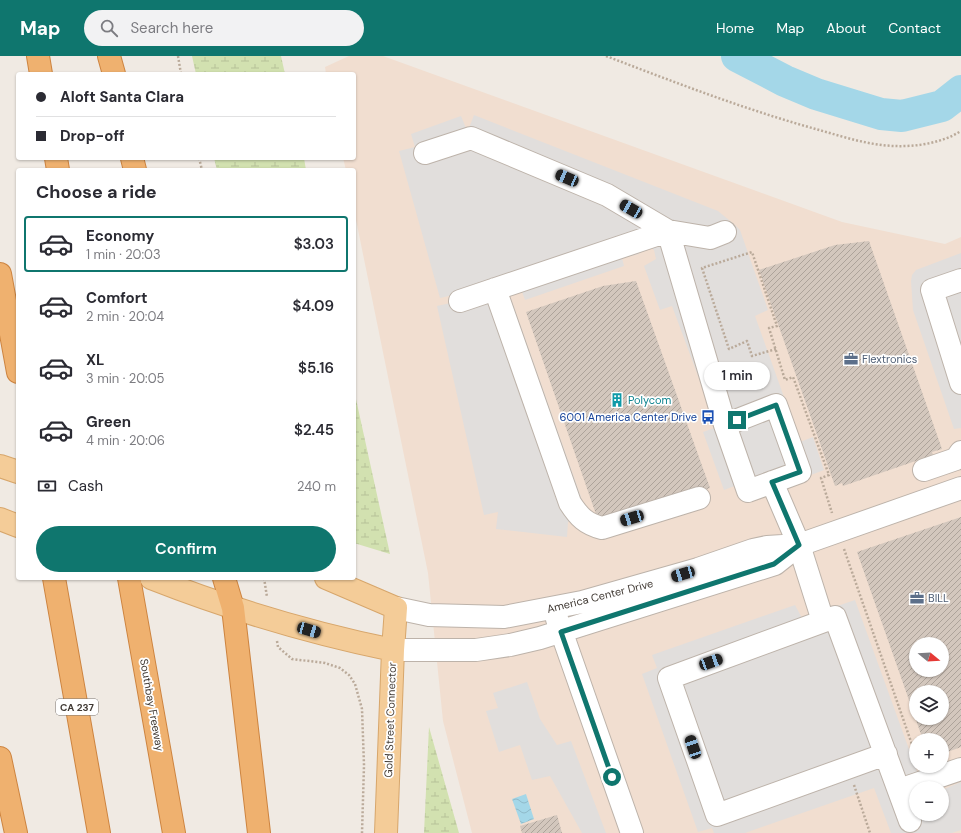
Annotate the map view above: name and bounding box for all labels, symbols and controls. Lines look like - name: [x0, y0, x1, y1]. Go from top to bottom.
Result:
- search box: [84, 10, 364, 46]
- text: Map: [20, 16, 60, 41]
- icon: search: [98, 17, 120, 39]
- text: Search here: [130, 18, 213, 38]
- text: Home: [716, 19, 754, 37]
- text: Map: [776, 19, 804, 37]
- text: About: [826, 19, 866, 37]
- text: Contact: [888, 19, 941, 37]
- text: Aloft Santa Clara: [60, 87, 184, 107]
- text: Drop-off: [60, 126, 125, 146]
- car: [554, 168, 580, 188]
- text: Choose a ride: [36, 180, 157, 204]
- car: [618, 198, 644, 220]
- icon: car: [38, 226, 74, 262]
- text: Economy: [86, 226, 154, 246]
- text: $3.03: [294, 234, 334, 254]
- text: 1 min · 20:03: [86, 246, 161, 263]
- icon: car: [38, 288, 74, 324]
- text: Comfort: [86, 288, 147, 308]
- text: $4.09: [293, 296, 334, 316]
- text: 2 min · 20:04: [86, 308, 164, 325]
- icon: car: [38, 350, 74, 386]
- text: XL: [86, 350, 104, 370]
- office icon: Flextronics: [843, 351, 859, 367]
- place label: Flextronics: [862, 352, 917, 366]
- text: $5.16: [298, 358, 334, 378]
- callout: 1 min: [704, 362, 770, 390]
- text: 1 min: [721, 367, 753, 384]
- text: 3 min · 20:05: [86, 370, 165, 387]
- building icon: Polycom: [609, 392, 625, 408]
- place label: Polycom: [628, 393, 671, 407]
- bus stop icon: 6001 America Center Drive: [700, 409, 716, 425]
- place label: 6001 America Center Drive: [560, 410, 697, 424]
- route end: [728, 411, 746, 429]
- icon: car: [38, 412, 74, 448]
- text: Green: [86, 412, 131, 432]
- text: $2.45: [294, 420, 334, 440]
- text: 4 min · 20:06: [86, 432, 165, 449]
- icon: cash: [36, 475, 58, 497]
- text: Cash: [68, 476, 103, 496]
- text: 240 m: [297, 478, 336, 495]
- car: [619, 509, 645, 527]
- button: Confirm: [36, 526, 336, 572]
- car: [670, 565, 696, 583]
- street label: America Center Drive: [545, 576, 655, 616]
- office icon: BILL: [909, 590, 925, 606]
- place label: BILL: [928, 591, 949, 605]
- car: [296, 621, 322, 639]
- north arrow: [909, 637, 949, 677]
- map controls: [909, 637, 949, 821]
- car: [698, 652, 724, 672]
- street label: Southbay Freeway: [137, 658, 167, 752]
- street label: Gold Street Connector: [381, 662, 399, 778]
- button: layers: [909, 685, 949, 725]
- road number: CA 237: [56, 699, 98, 715]
- button: +: [909, 733, 949, 773]
- car: [683, 734, 703, 760]
- route start: [603, 768, 621, 786]
- button: −: [909, 781, 949, 821]

